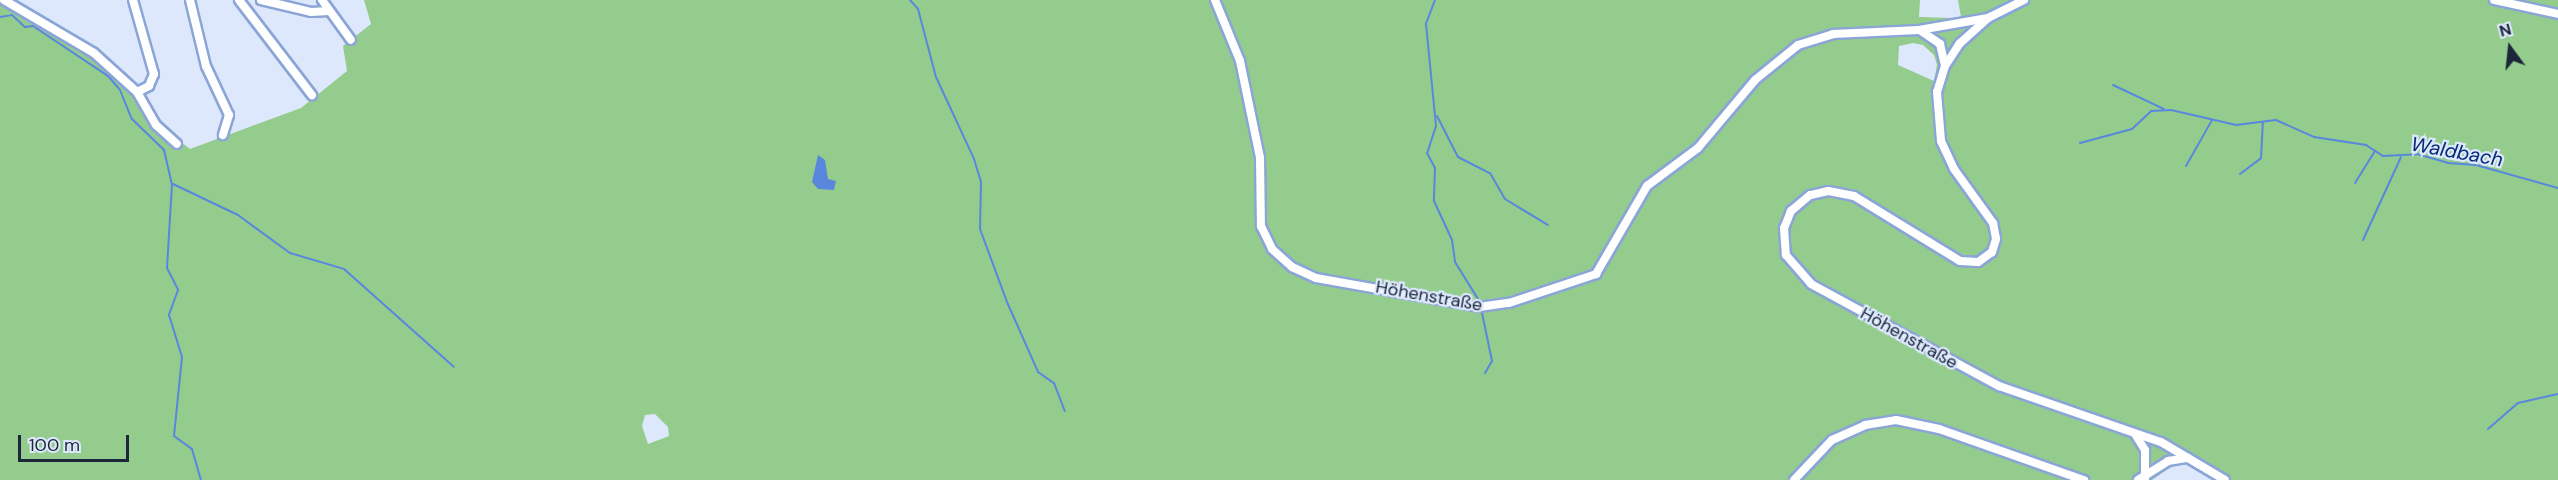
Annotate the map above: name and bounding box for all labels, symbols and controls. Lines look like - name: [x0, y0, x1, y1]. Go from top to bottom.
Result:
- north arrow: [2480, 18, 2540, 78]
- text: N: [2497, 18, 2514, 42]
- water label: Waldbach: [2409, 132, 2505, 172]
- street label: Höhenstraße: [1374, 276, 1484, 316]
- street label: Höhenstraße: [1857, 302, 1961, 374]
- scale bar: [21, 423, 132, 461]
- text: 100 m: [29, 433, 80, 457]

